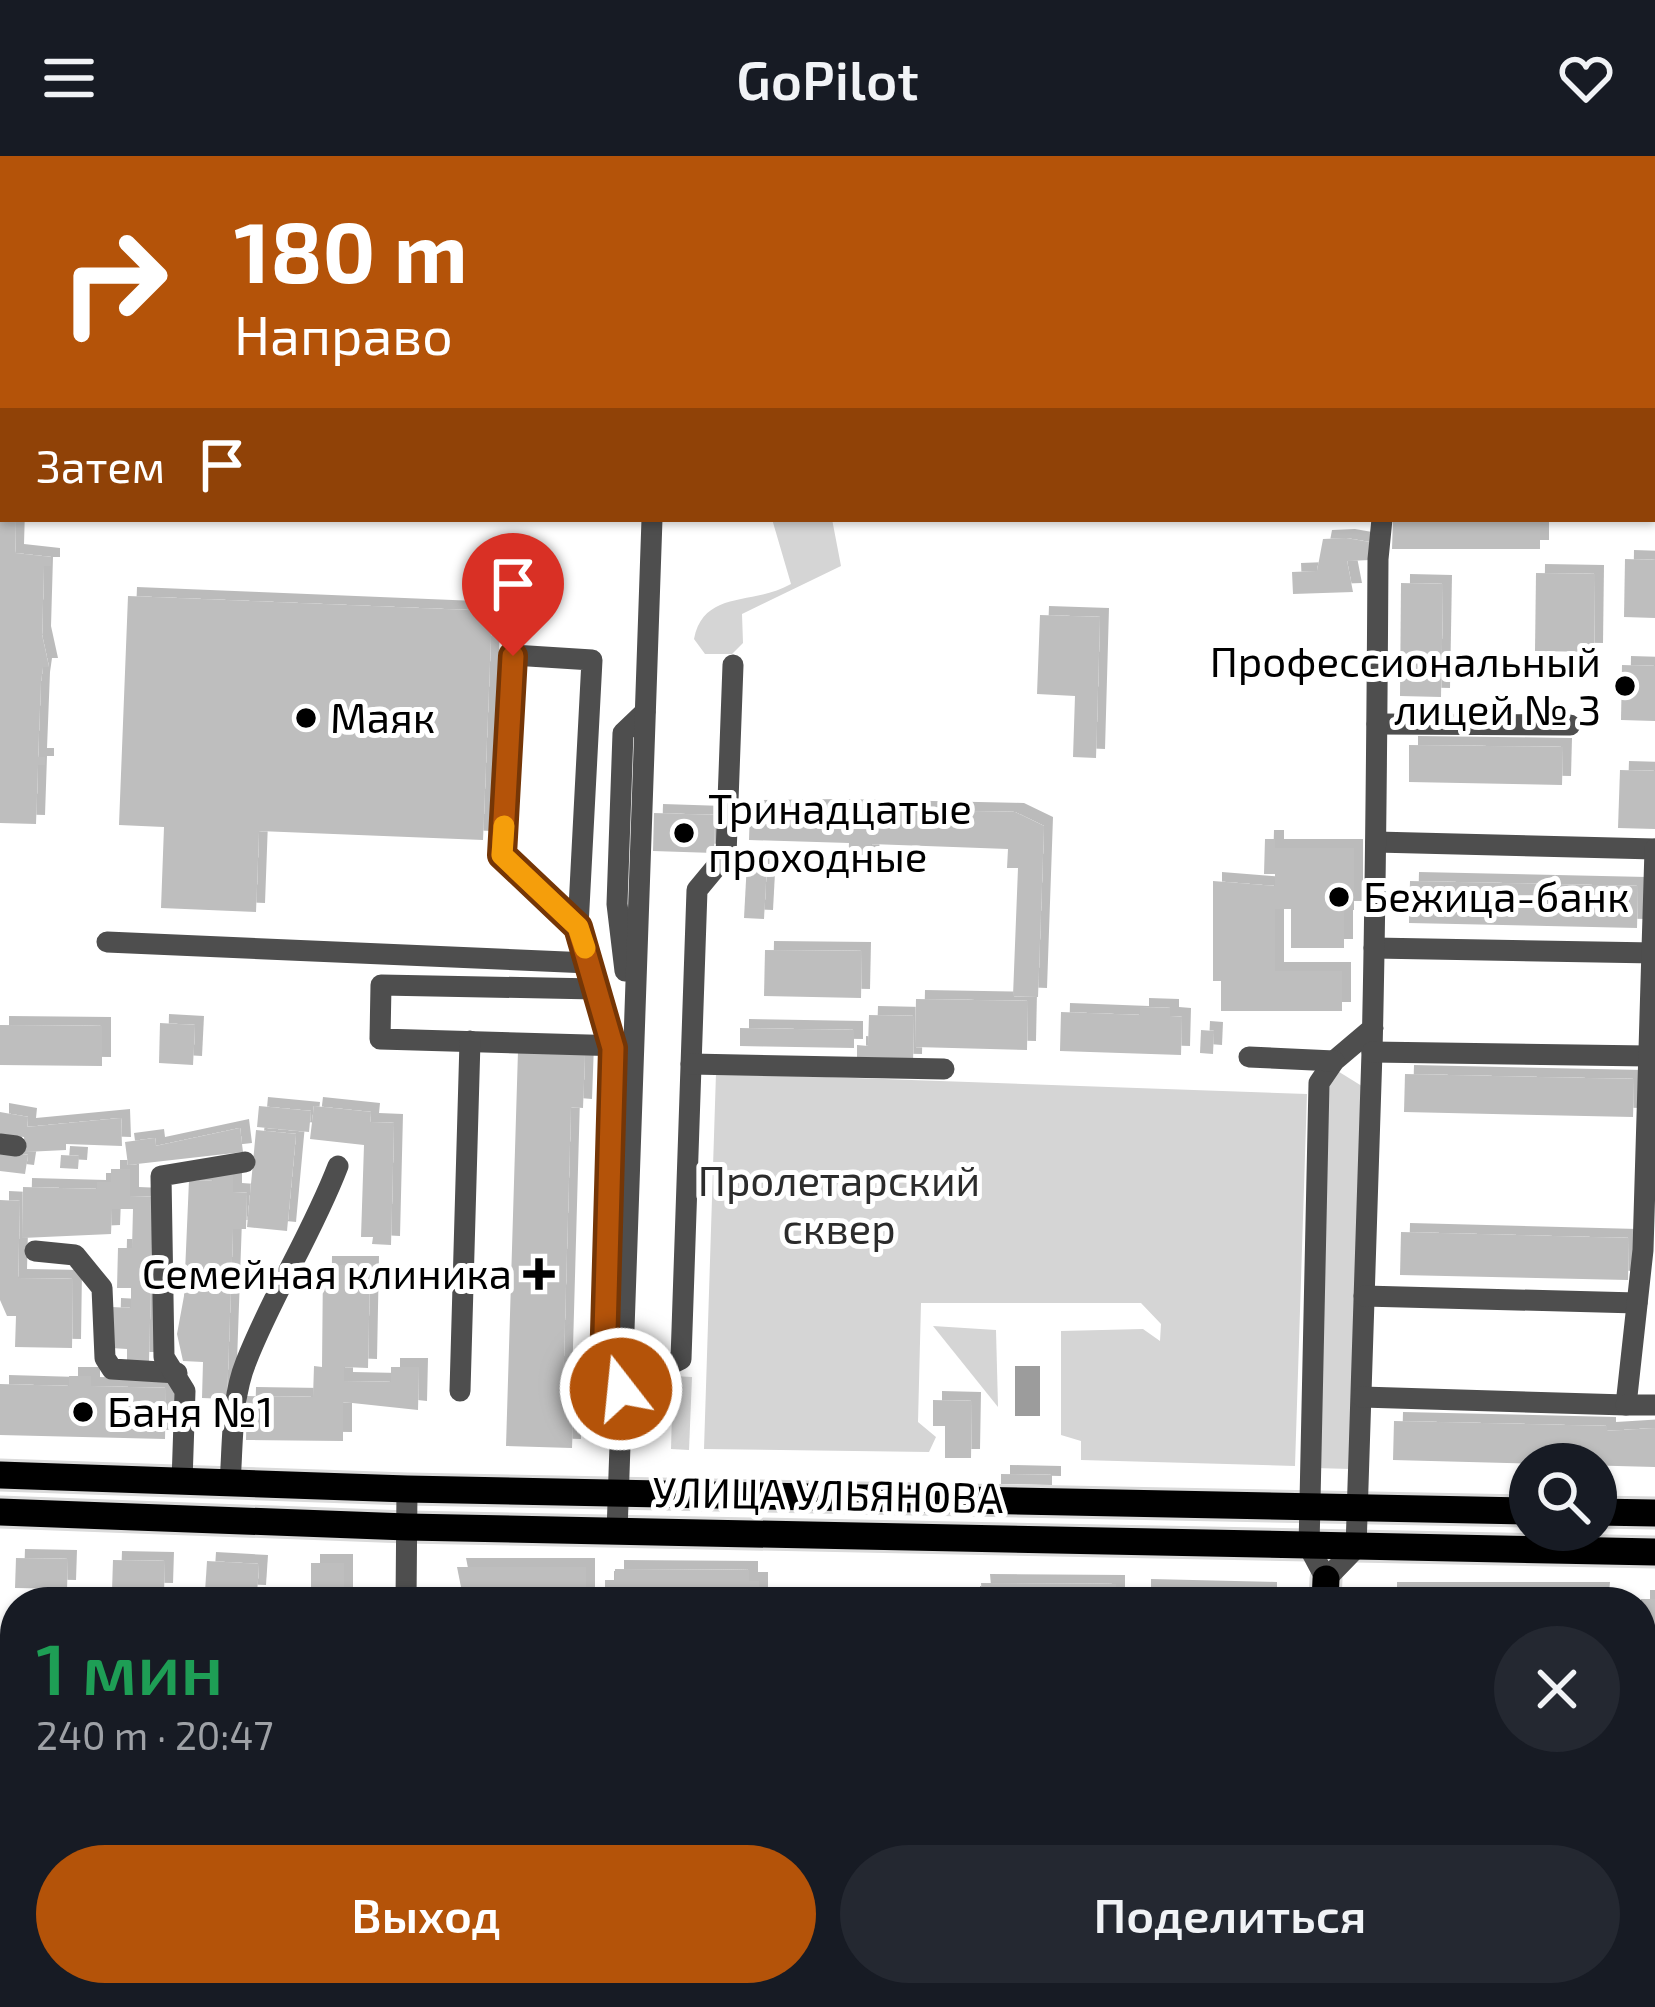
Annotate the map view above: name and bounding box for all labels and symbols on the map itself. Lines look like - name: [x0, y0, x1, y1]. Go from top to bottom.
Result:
- pin: [462, 533, 564, 656]
- place label: Профессиональный лицей № 3: [1210, 635, 1601, 733]
- marker: Профессиональный лицей № 3: [1612, 673, 1638, 699]
- place label: Маяк: [330, 691, 435, 741]
- marker: Маяк: [293, 705, 319, 731]
- place label: Тринадцатые проходные: [708, 782, 972, 880]
- marker: Тринадцатые проходные: [671, 820, 697, 846]
- place label: Бежица-банк: [1363, 870, 1630, 920]
- marker: Бежица-банк: [1326, 884, 1352, 910]
- park label: Пролетарский сквер: [698, 1154, 980, 1252]
- place label: Семейная клиника: [142, 1247, 512, 1297]
- marker: Семейная клиника: [523, 1258, 555, 1290]
- position arrow: [558, 1326, 684, 1452]
- place label: Баня №1: [107, 1385, 274, 1435]
- marker: Баня №1: [70, 1399, 96, 1425]
- street label: УЛИЦА УЛЬЯНОВА: [652, 1465, 1004, 1521]

